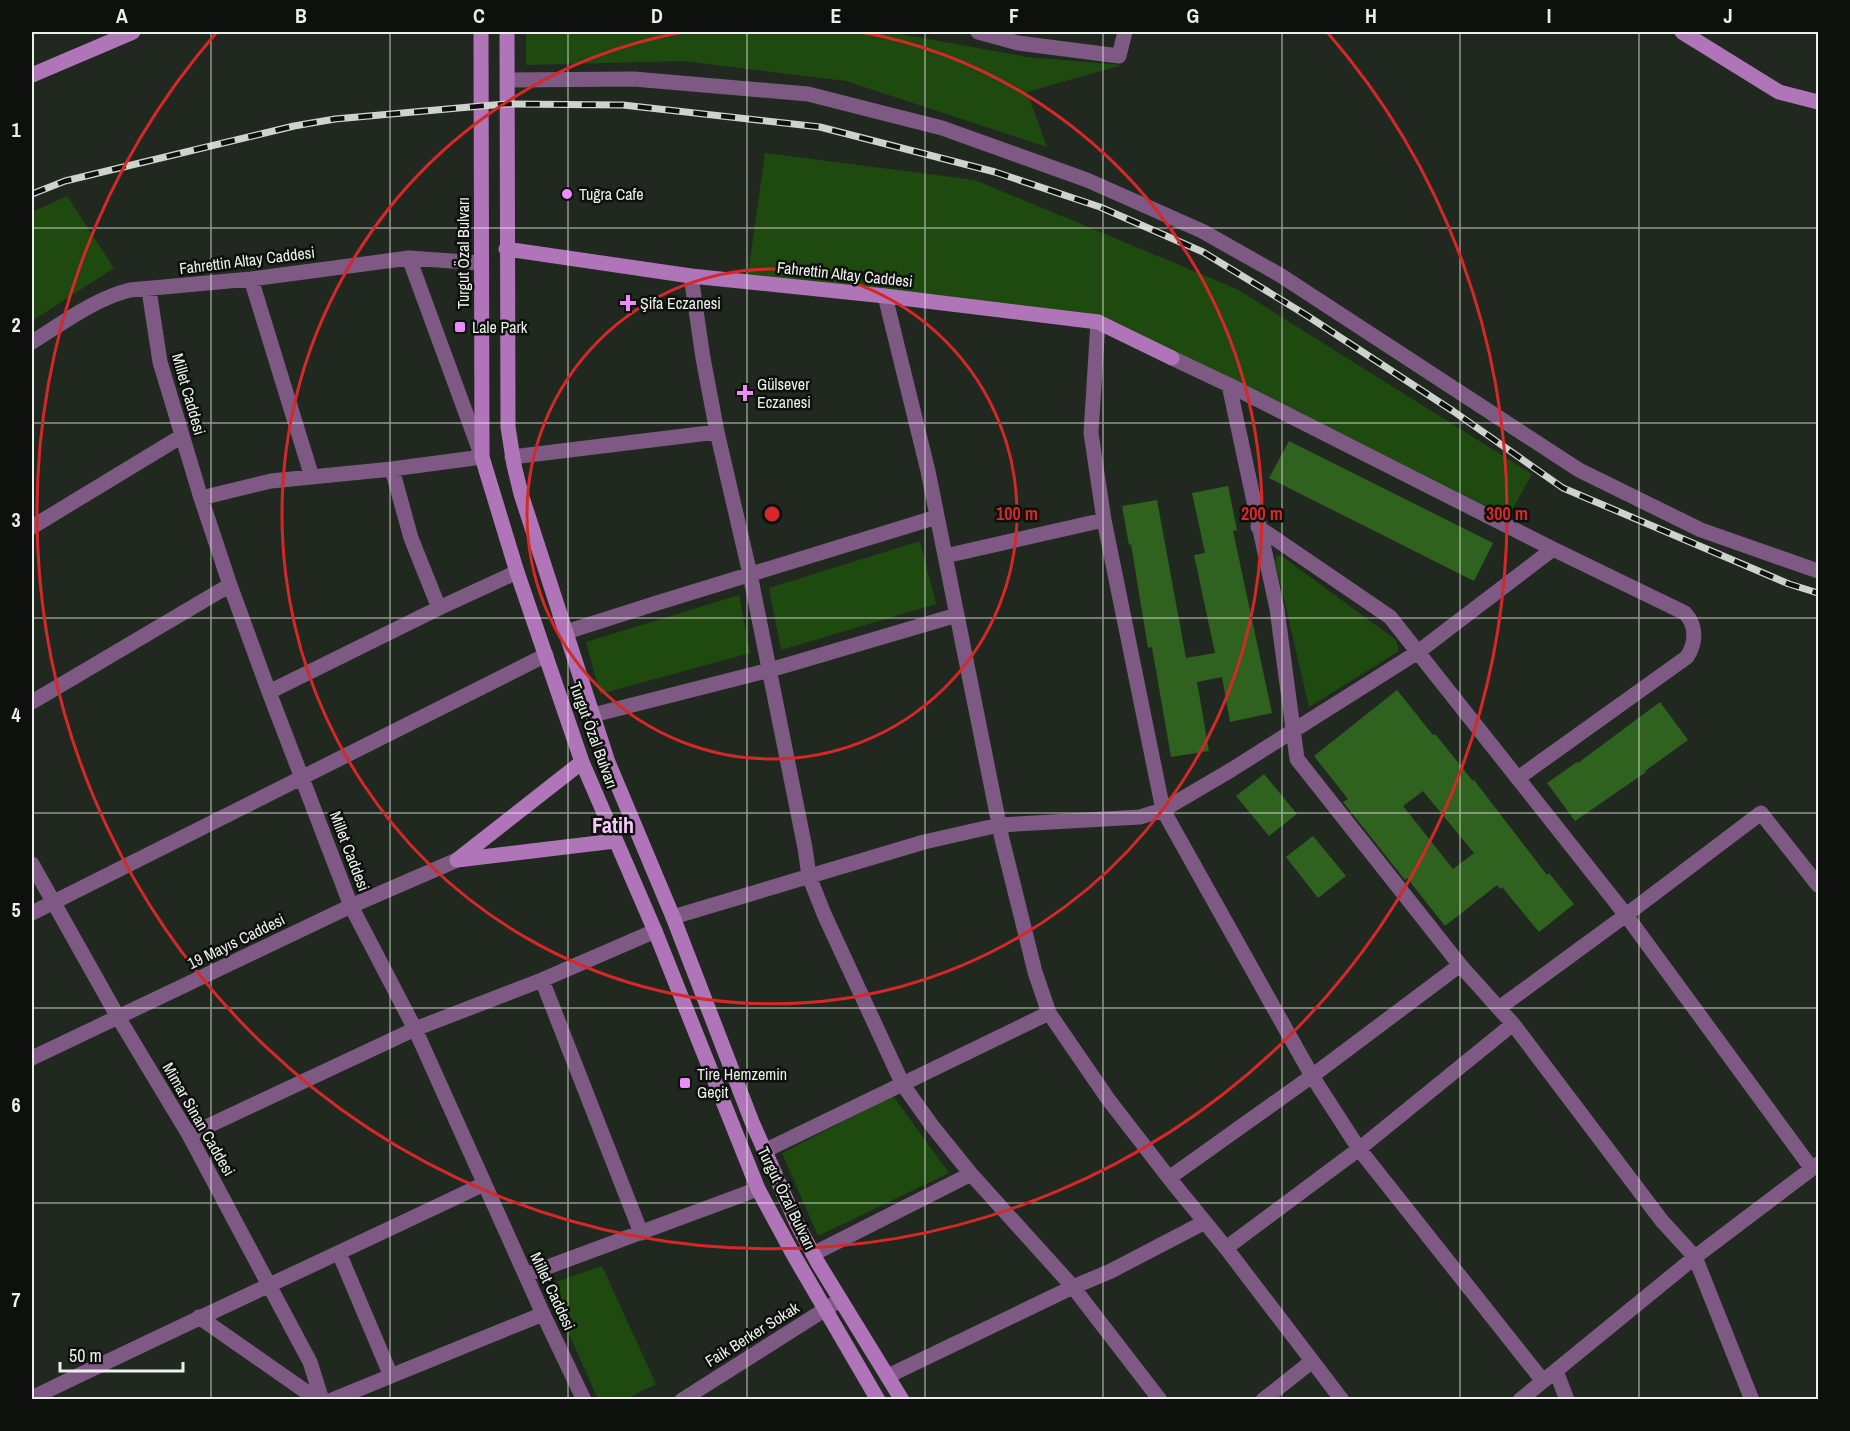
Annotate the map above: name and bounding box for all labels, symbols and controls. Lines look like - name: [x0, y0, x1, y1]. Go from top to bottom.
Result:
- text: A: [116, 2, 128, 29]
- text: B: [295, 2, 307, 29]
- text: C: [473, 2, 485, 29]
- text: D: [651, 2, 663, 29]
- text: E: [831, 2, 842, 29]
- text: F: [1009, 2, 1019, 29]
- text: G: [1187, 2, 1199, 29]
- text: H: [1365, 2, 1377, 29]
- text: I: [1547, 2, 1551, 29]
- text: J: [1723, 2, 1733, 29]
- text: 1: [11, 116, 21, 143]
- place label: Tuğra Cafe: [579, 183, 644, 205]
- marker: Tuğra Cafe: [560, 187, 574, 201]
- street label: Turgut Özal Bulvarı: [452, 197, 474, 309]
- street label: Fahrettin Altay Caddesi: [178, 241, 316, 279]
- street label: Fahrettin Altay Caddesi: [776, 256, 914, 292]
- place label: Şifa Eczanesi: [640, 292, 721, 314]
- marker: Şifa Eczanesi: [621, 296, 635, 310]
- text: 2: [11, 311, 21, 338]
- place label: Lale Park: [472, 316, 528, 338]
- marker: Lale Park: [453, 320, 467, 334]
- street label: Millet Caddesi: [167, 351, 211, 437]
- place label: Gülsever Eczanesi: [757, 373, 811, 413]
- marker: Gülsever Eczanesi: [738, 386, 752, 400]
- text: 100 m: [996, 501, 1038, 526]
- text: 200 m: [1241, 501, 1283, 526]
- text: 300 m: [1486, 501, 1528, 526]
- centre of rings: [762, 504, 782, 524]
- text: 3: [11, 506, 21, 533]
- street label: Turgut Özal Bulvarı: [565, 679, 623, 791]
- text: 4: [11, 701, 21, 728]
- street label: Millet Caddesi: [325, 808, 375, 894]
- district label: Fatih: [592, 810, 634, 840]
- text: 5: [11, 896, 21, 923]
- street label: 19 Mayıs Caddesi: [184, 908, 288, 974]
- street label: Mimar Sinan Caddesi: [158, 1058, 240, 1180]
- place label: Tire Hemzemin Geçit: [697, 1063, 787, 1103]
- marker: Tire Hemzemin Geçit: [678, 1076, 692, 1090]
- text: 6: [11, 1091, 21, 1118]
- street label: Turgut Özal Bulvarı: [753, 1143, 821, 1253]
- street label: Millet Caddesi: [525, 1248, 581, 1334]
- text: 7: [11, 1286, 21, 1313]
- street label: Faik Berker Sokak: [701, 1296, 804, 1372]
- scale bar: [60, 1335, 183, 1373]
- text: 50 m: [69, 1343, 102, 1368]

